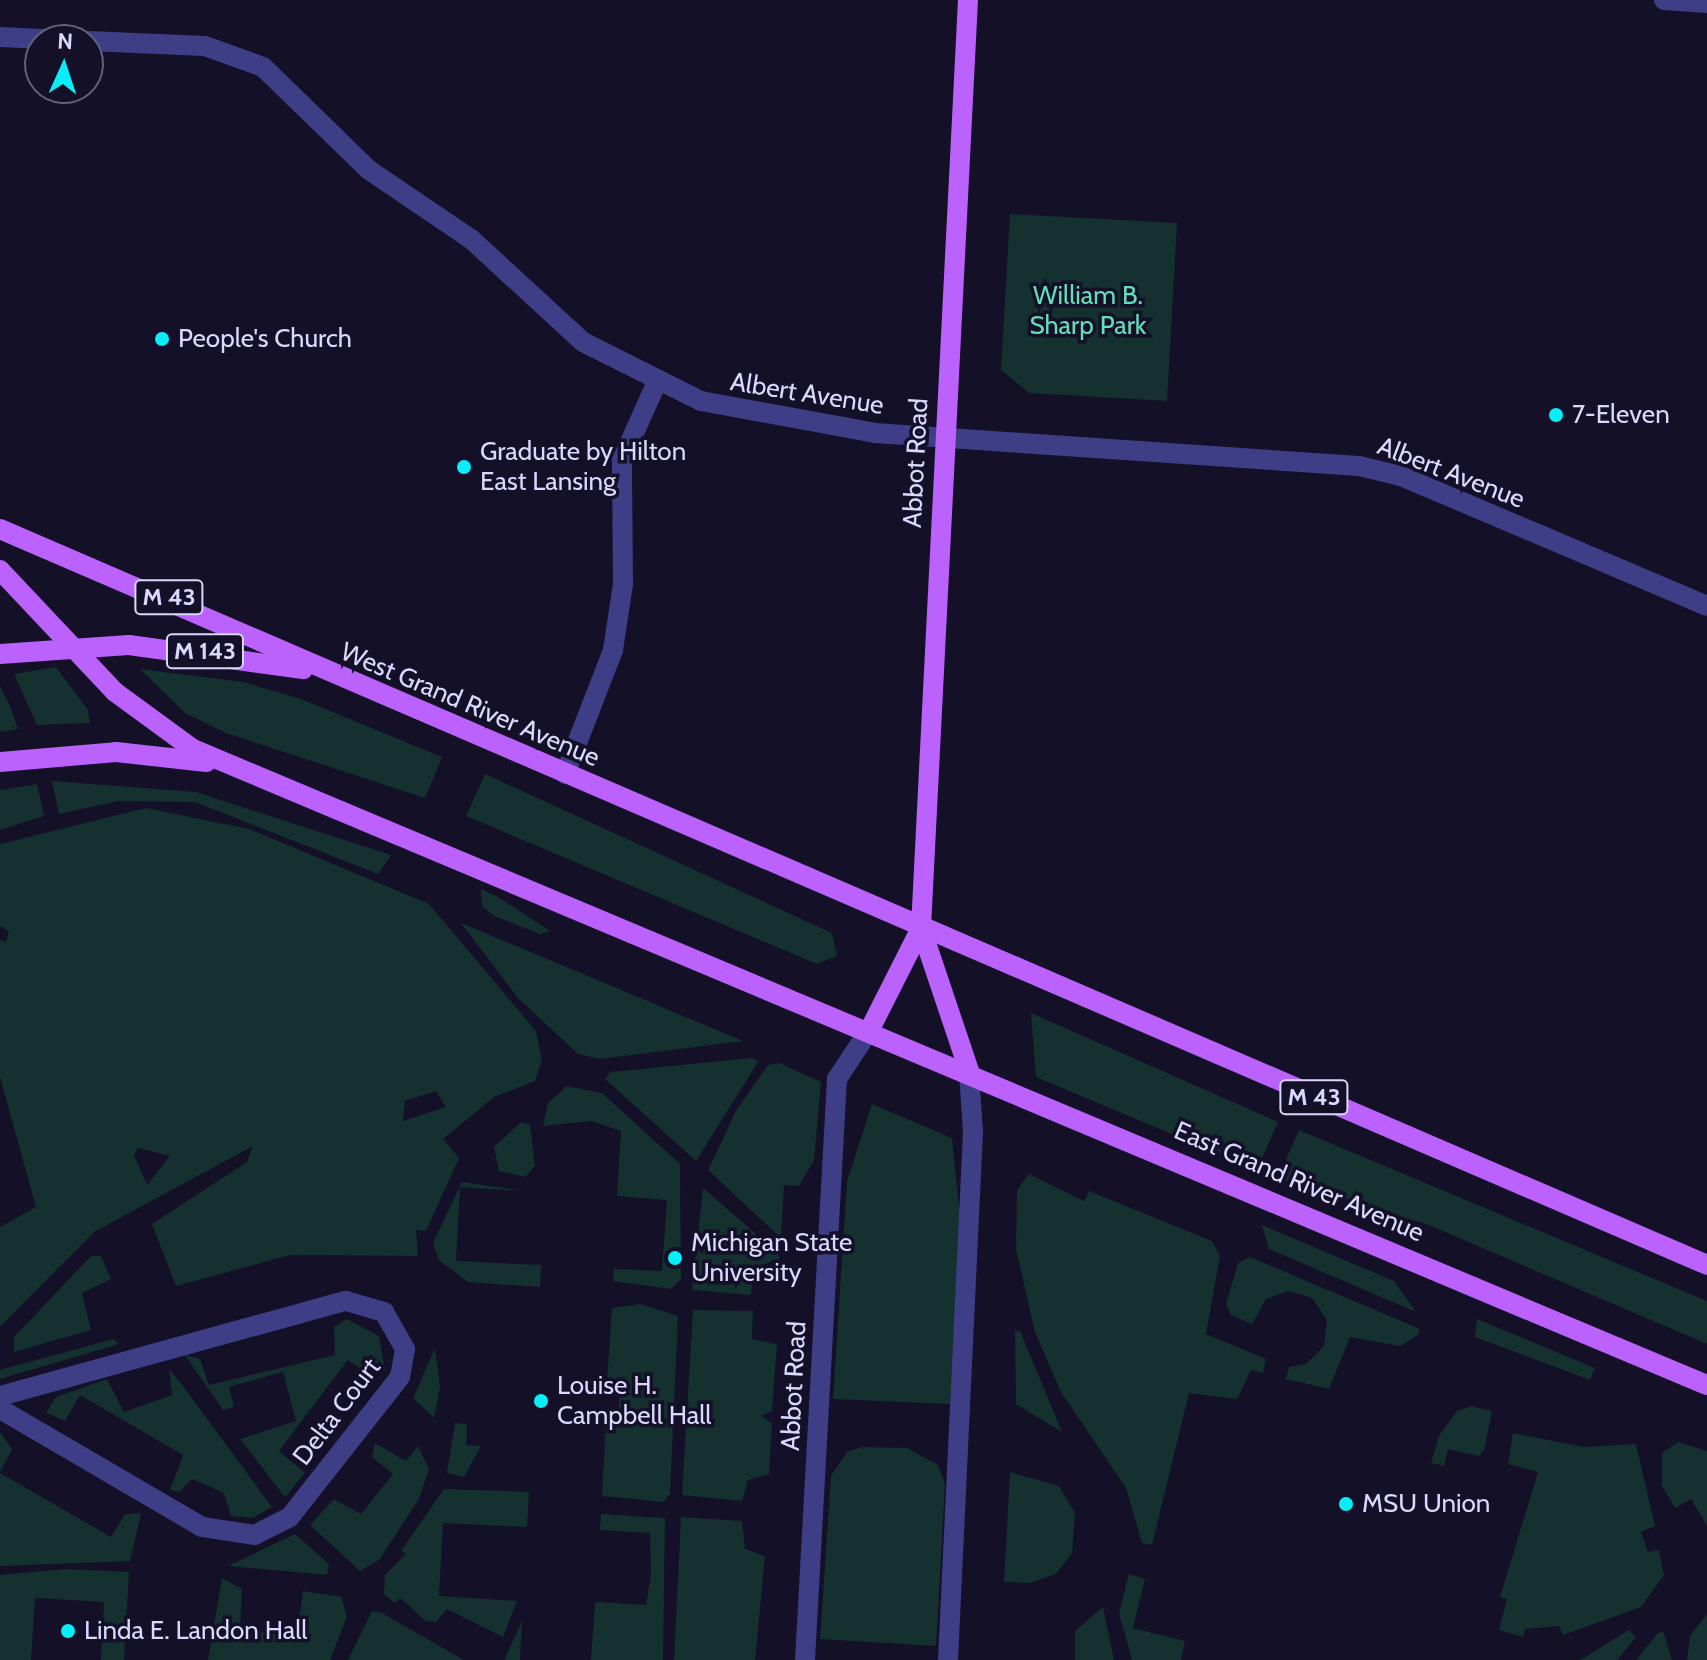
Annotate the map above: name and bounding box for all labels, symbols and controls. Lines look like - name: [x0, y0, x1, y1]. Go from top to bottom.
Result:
- north arrow: [24, 24, 104, 104]
- text: N: [57, 28, 74, 55]
- park label: William B. Sharp Park: [1030, 280, 1146, 342]
- place label: People's Church: [178, 323, 352, 355]
- marker: People's Church: [153, 330, 171, 348]
- street label: Albert Avenue: [728, 366, 886, 422]
- street label: Abbot Road: [897, 397, 935, 529]
- place label: 7-Eleven: [1572, 399, 1670, 431]
- marker: 7-Eleven: [1547, 406, 1565, 424]
- street label: Albert Avenue: [1373, 431, 1529, 515]
- place label: Graduate by Hilton East Lansing: [480, 436, 686, 498]
- marker: Graduate by Hilton East Lansing: [455, 458, 473, 476]
- road number: M 43: [133, 577, 205, 617]
- road number: M 143: [165, 631, 245, 671]
- street label: West Grand River Avenue: [336, 636, 604, 774]
- road number: M 43: [1278, 1077, 1350, 1117]
- street label: East Grand River Avenue: [1169, 1115, 1429, 1249]
- place label: Michigan State University: [691, 1227, 852, 1288]
- marker: Michigan State University: [666, 1249, 684, 1267]
- street label: Abbot Road: [775, 1320, 813, 1452]
- street label: Delta Court: [287, 1352, 387, 1472]
- place label: Louise H. Campbell Hall: [557, 1370, 711, 1432]
- marker: Louise H. Campbell Hall: [532, 1392, 550, 1410]
- place label: MSU Union: [1362, 1488, 1490, 1520]
- marker: MSU Union: [1337, 1495, 1355, 1513]
- place label: Linda E. Landon Hall: [84, 1615, 307, 1647]
- marker: Linda E. Landon Hall: [59, 1622, 77, 1640]

